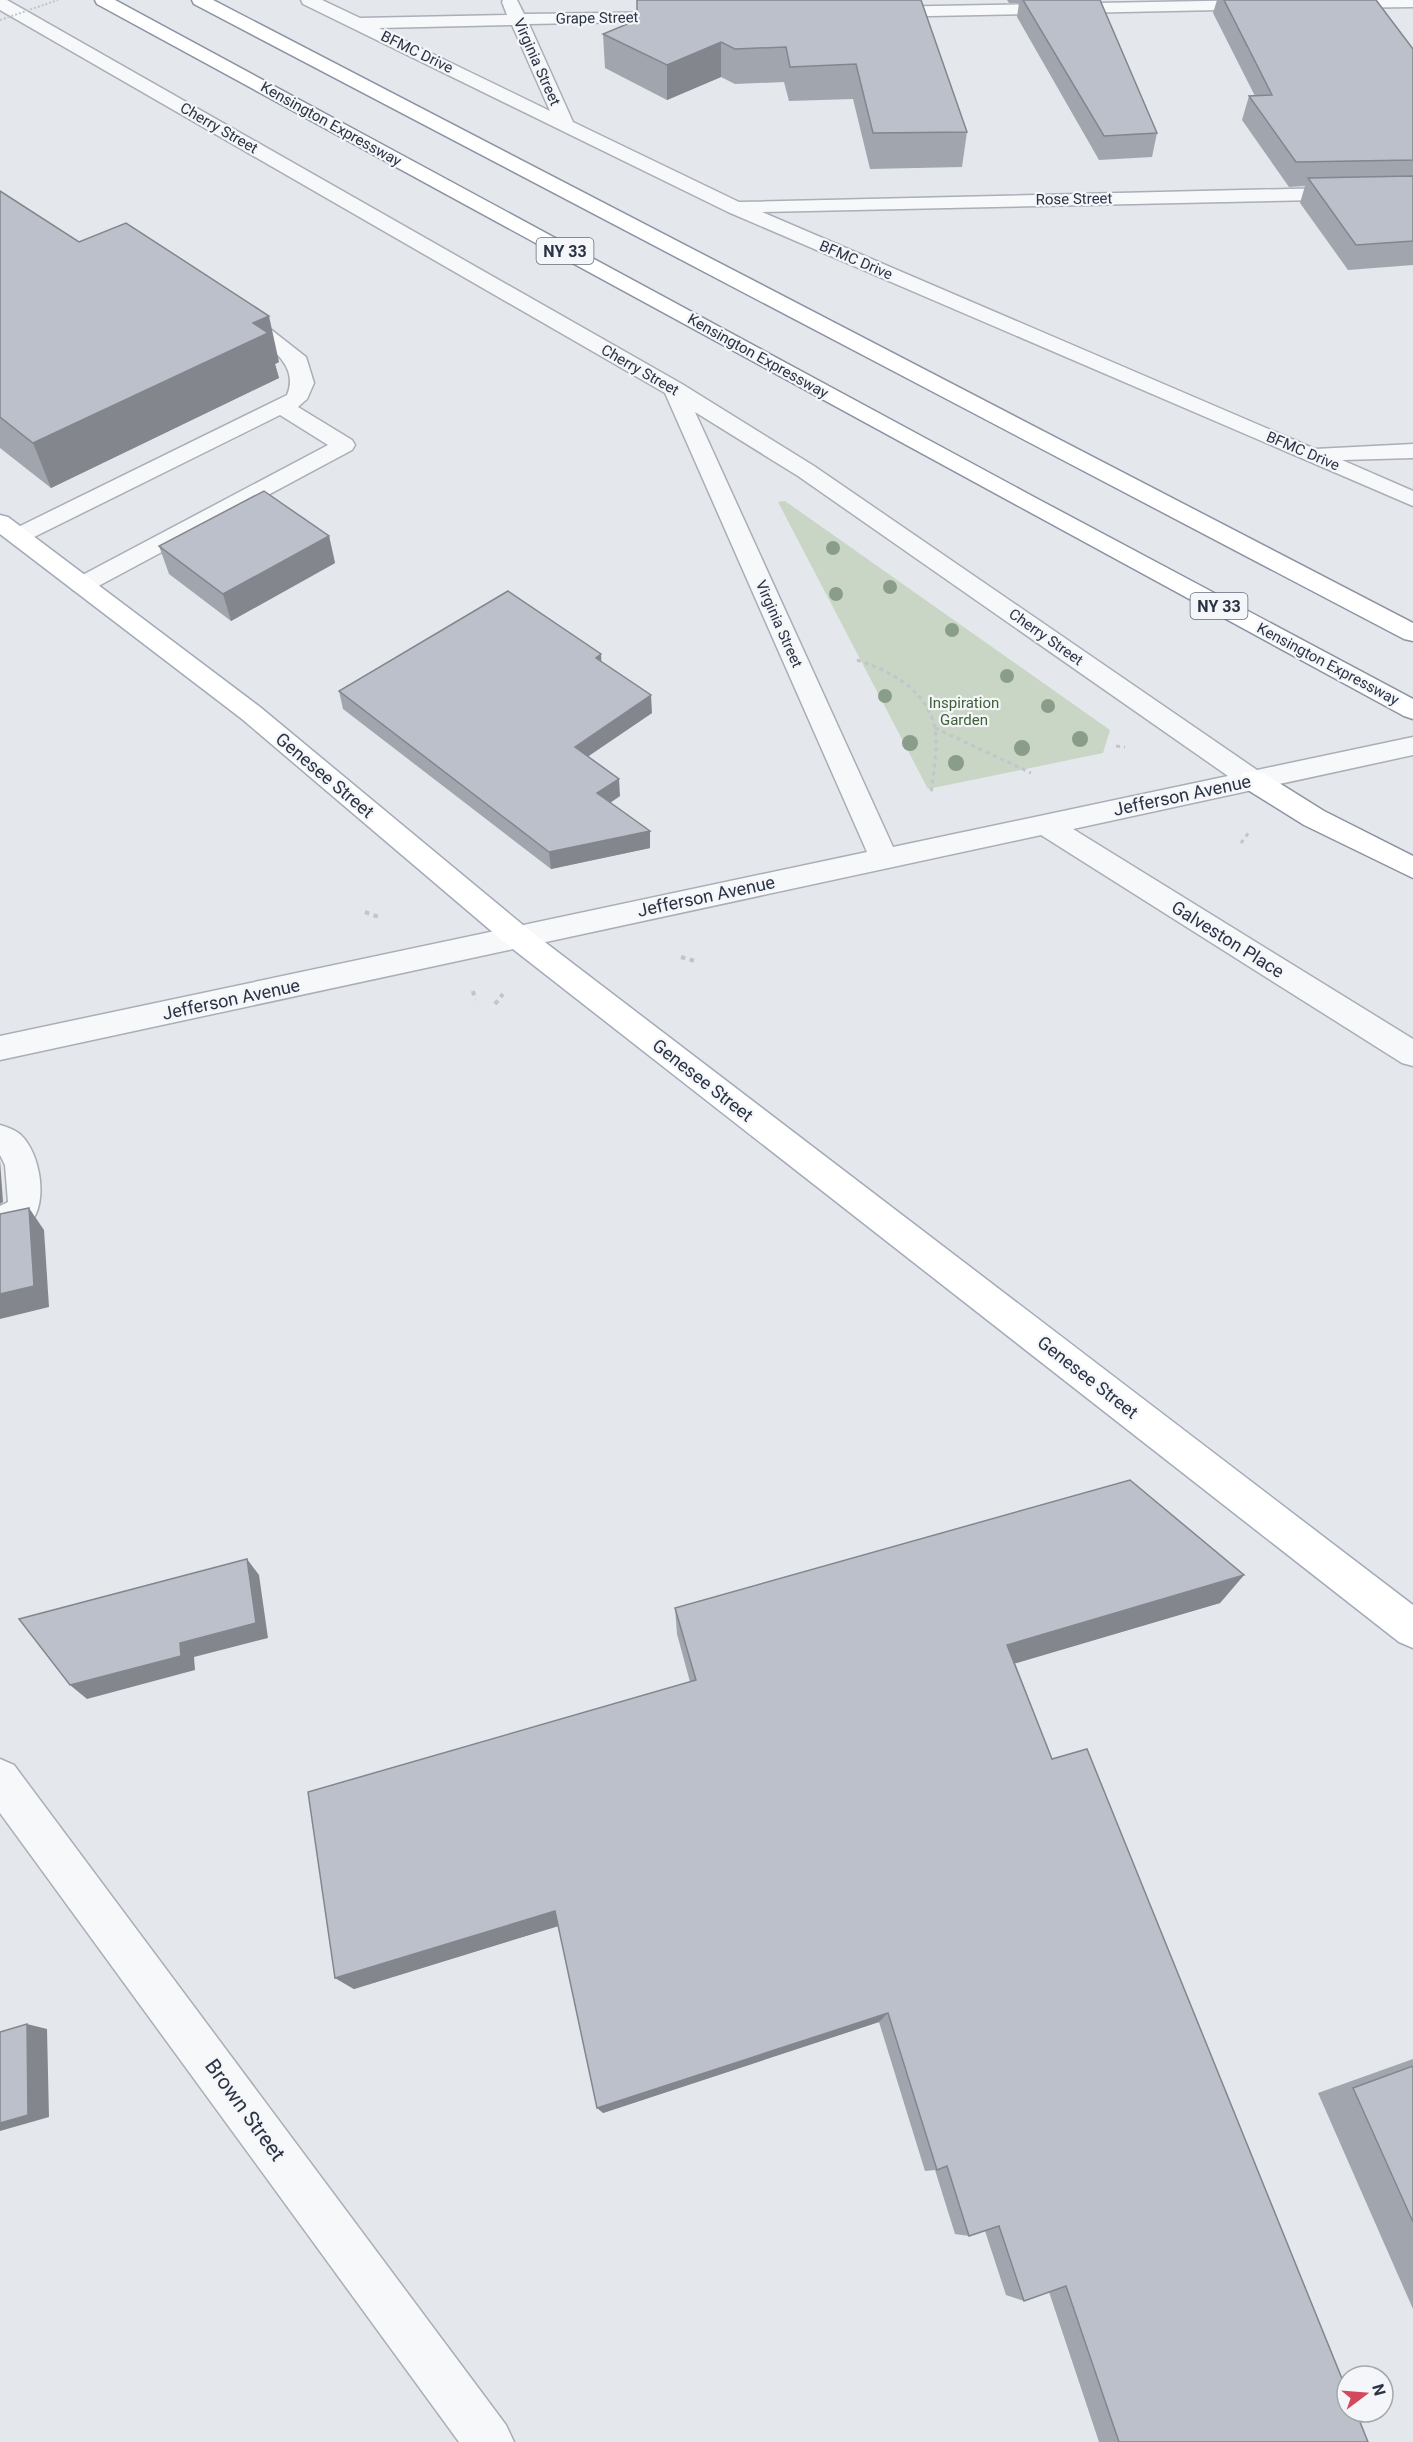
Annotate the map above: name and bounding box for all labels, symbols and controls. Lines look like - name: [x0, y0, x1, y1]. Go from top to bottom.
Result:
- street label: Grape Street: [555, 8, 639, 28]
- street label: Virginia Street: [510, 16, 564, 108]
- street label: BFMC Drive: [378, 27, 456, 77]
- street label: Kensington Expressway: [258, 78, 404, 170]
- street label: Cherry Street: [177, 99, 261, 158]
- street label: Rose Street: [1035, 189, 1113, 209]
- street label: BFMC Drive: [817, 236, 895, 284]
- road number: NY 33: [536, 238, 594, 264]
- street label: Kensington Expressway: [685, 310, 831, 402]
- street label: Cherry Street: [598, 341, 682, 400]
- street label: BFMC Drive: [1264, 427, 1342, 475]
- street label: Virginia Street: [752, 578, 806, 670]
- road number: NY 33: [1190, 593, 1248, 619]
- street label: Cherry Street: [1005, 605, 1087, 669]
- street label: Kensington Expressway: [1254, 619, 1402, 709]
- park label: Inspiration Garden: [929, 694, 999, 729]
- street label: Genesee Street: [272, 728, 378, 822]
- street label: Jefferson Avenue: [1111, 770, 1253, 820]
- street label: Jefferson Avenue: [635, 871, 777, 921]
- street label: Galveston Place: [1168, 896, 1288, 982]
- street label: Jefferson Avenue: [160, 974, 302, 1024]
- street label: Genesee Street: [649, 1034, 757, 1126]
- street label: Genesee Street: [1034, 1331, 1142, 1423]
- street label: Brown Street: [200, 2054, 290, 2166]
- north arrow: [1335, 2364, 1395, 2424]
- text: N: [1368, 2382, 1390, 2398]

